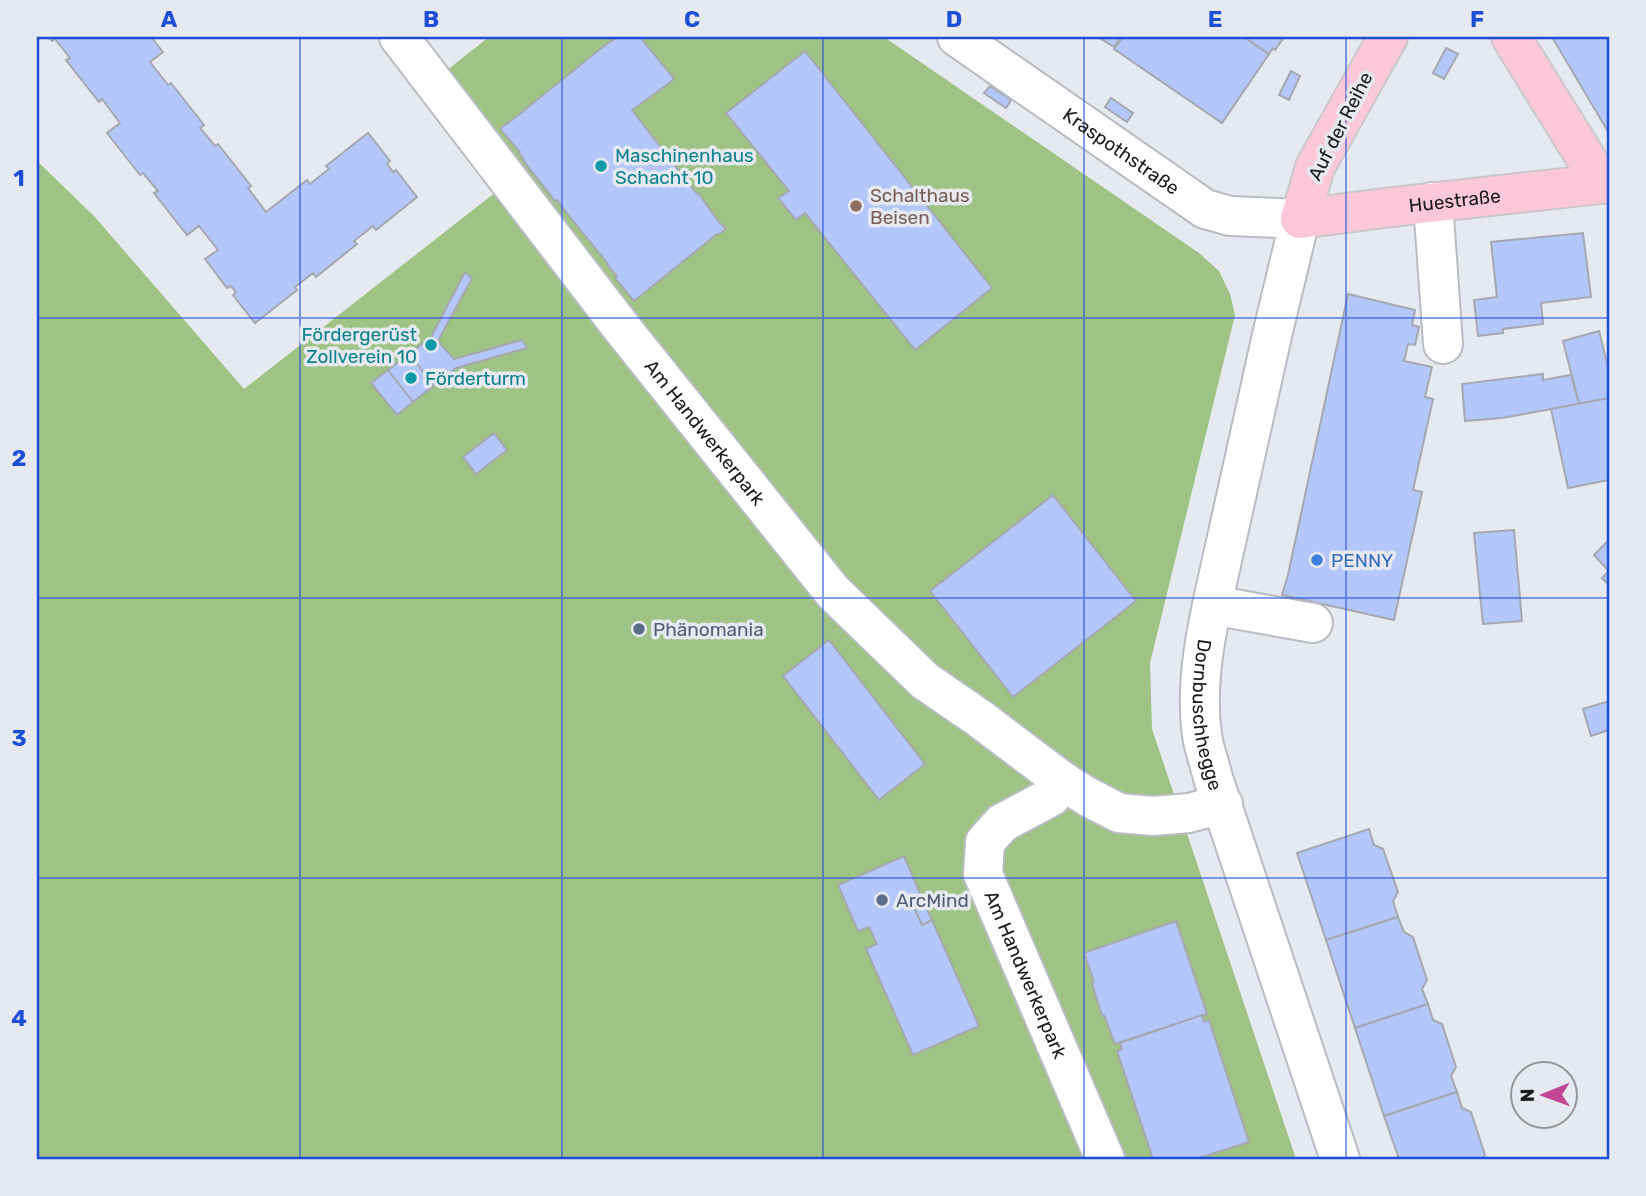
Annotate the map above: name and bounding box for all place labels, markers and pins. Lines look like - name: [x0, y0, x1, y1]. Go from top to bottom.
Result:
- place label: Maschinenhaus Schacht 10: [615, 144, 754, 189]
- marker: Maschinenhaus Schacht 10: [593, 158, 609, 174]
- place label: Schalthaus Beisen: [870, 184, 970, 229]
- marker: Schalthaus Beisen: [848, 198, 864, 214]
- place label: Fördergerüst Zollverein 10: [301, 323, 418, 368]
- marker: Fördergerüst Zollverein 10: [423, 337, 439, 353]
- place label: Förderturm: [425, 367, 526, 390]
- marker: Förderturm: [403, 370, 419, 386]
- place label: PENNY: [1331, 549, 1393, 572]
- marker: PENNY: [1309, 552, 1325, 568]
- place label: Phänomania: [653, 618, 764, 641]
- marker: Phänomania: [631, 621, 647, 637]
- place label: ArcMind: [896, 889, 969, 912]
- marker: ArcMind: [874, 892, 890, 908]

